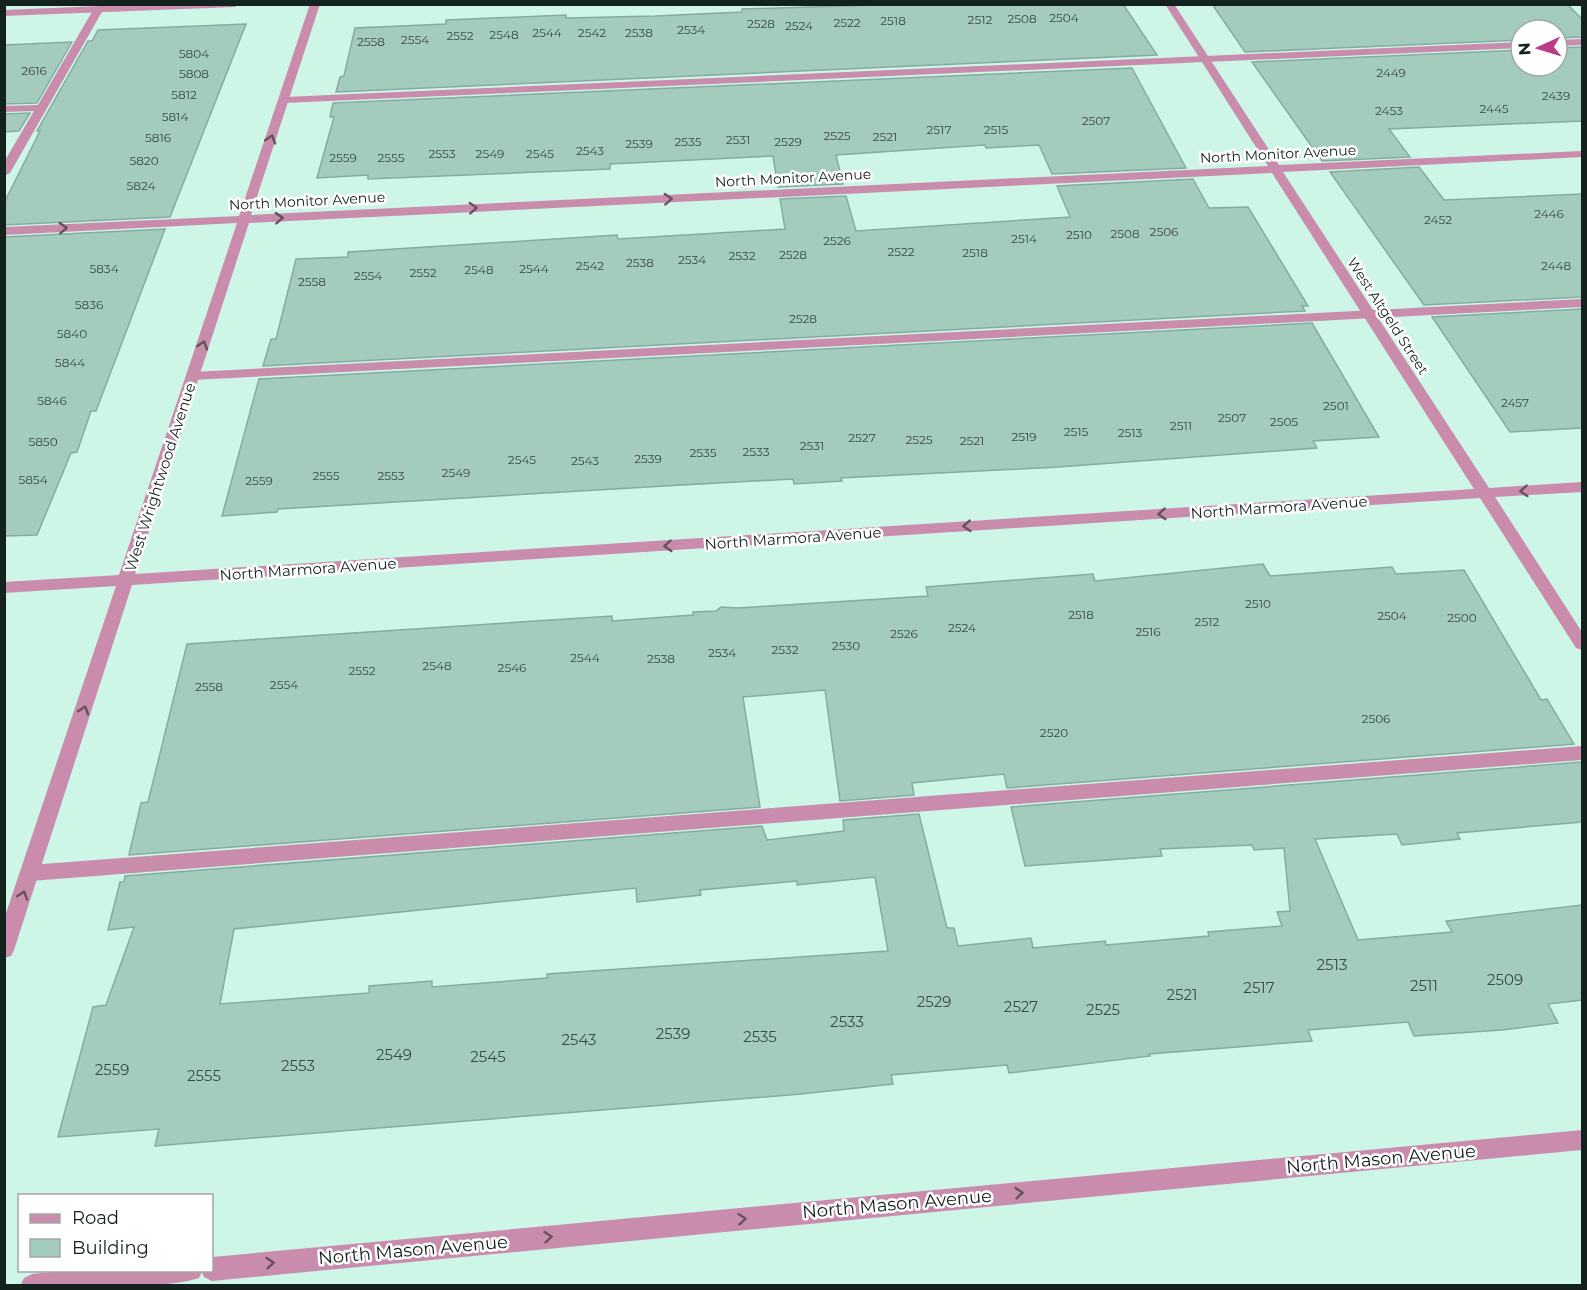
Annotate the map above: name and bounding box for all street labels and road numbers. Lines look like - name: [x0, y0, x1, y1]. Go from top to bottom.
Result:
- street label: North Monitor Avenue: [1199, 141, 1357, 167]
- street label: North Monitor Avenue: [714, 165, 872, 191]
- street label: North Monitor Avenue: [228, 188, 386, 214]
- street label: West Altgeld Street: [1343, 254, 1433, 378]
- street label: West Wrightwood Avenue: [121, 380, 199, 574]
- street label: North Marmora Avenue: [1190, 491, 1368, 523]
- street label: North Marmora Avenue: [704, 522, 882, 554]
- street label: North Marmora Avenue: [219, 553, 397, 585]
- street label: North Mason Avenue: [1285, 1140, 1477, 1178]
- street label: North Mason Avenue: [801, 1185, 993, 1223]
- street label: North Mason Avenue: [317, 1231, 509, 1269]

